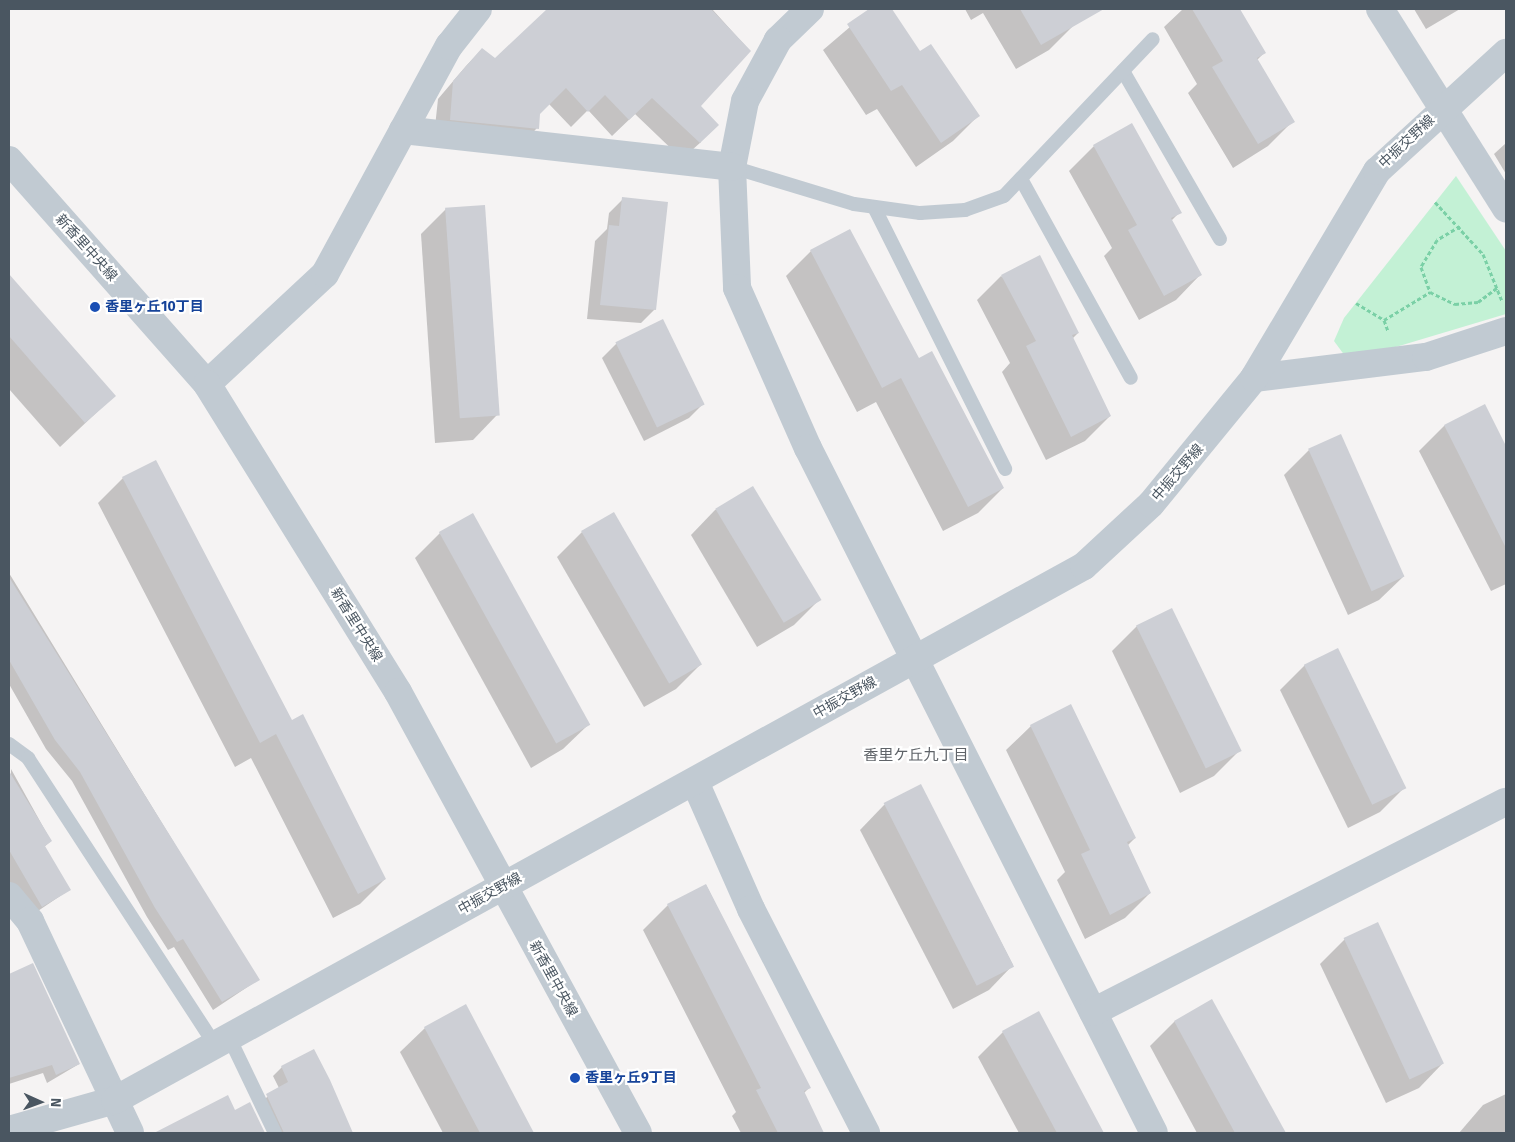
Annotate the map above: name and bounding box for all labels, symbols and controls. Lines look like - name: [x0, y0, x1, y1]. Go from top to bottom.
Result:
- street label: 中振交野線: [1376, 112, 1438, 172]
- street label: 新香里中央線: [52, 211, 120, 285]
- place label: 香里ヶ丘10丁目: [105, 299, 204, 315]
- marker: 香里ヶ丘10丁目: [89, 301, 101, 313]
- street label: 中振交野線: [1149, 441, 1207, 505]
- street label: 新香里中央線: [327, 585, 385, 665]
- street label: 中振交野線: [810, 674, 880, 722]
- district label: 香里ケ丘九丁目: [864, 747, 968, 765]
- street label: 中振交野線: [455, 870, 525, 918]
- street label: 新香里中央線: [525, 938, 581, 1020]
- place label: 香里ヶ丘9丁目: [585, 1070, 677, 1086]
- marker: 香里ヶ丘9丁目: [569, 1072, 581, 1084]
- north arrow: [15, 1077, 65, 1127]
- text: N: [47, 1098, 64, 1107]

